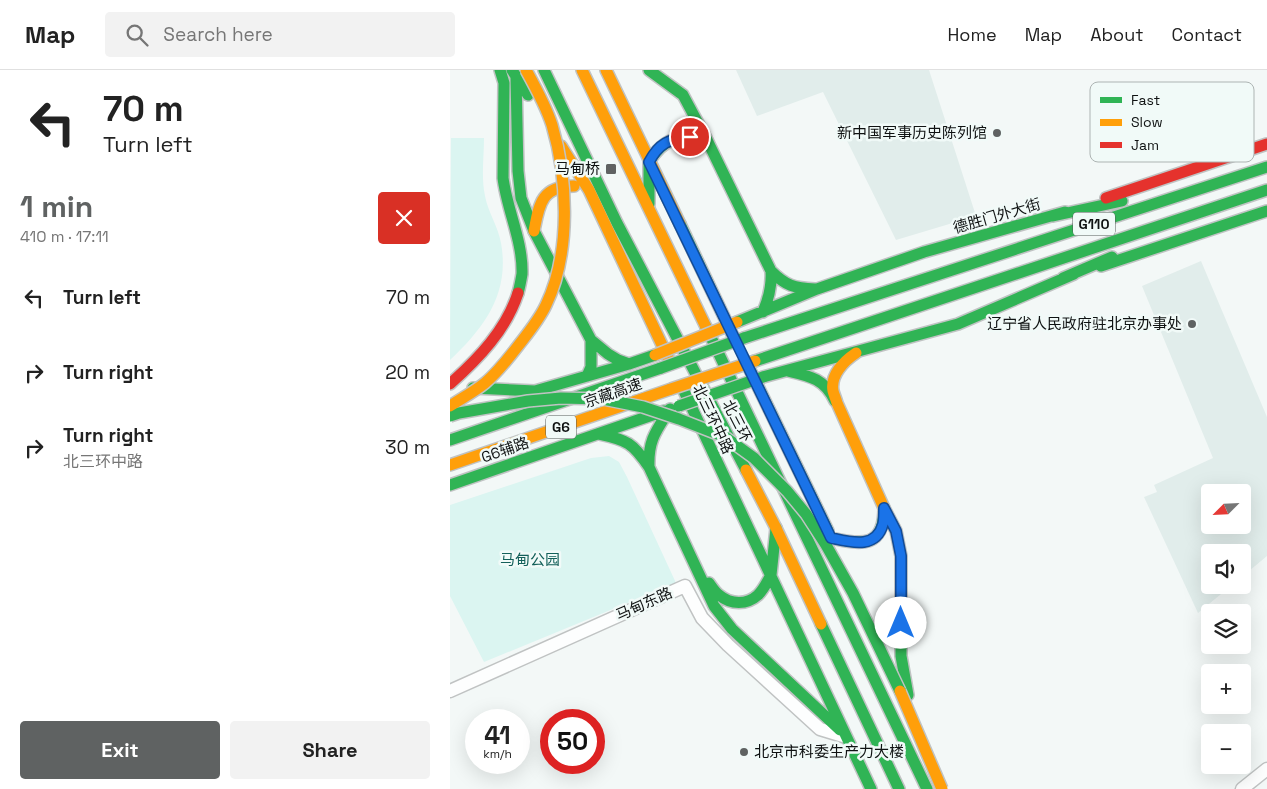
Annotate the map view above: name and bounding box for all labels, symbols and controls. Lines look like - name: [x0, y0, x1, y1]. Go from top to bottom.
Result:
- search box: [105, 12, 455, 57]
- text: Map: [25, 19, 75, 50]
- icon: search: [123, 21, 151, 49]
- text: Search here: [163, 22, 273, 47]
- text: Home: [948, 23, 997, 46]
- text: Map: [1025, 23, 1062, 46]
- text: About: [1090, 23, 1144, 46]
- text: Contact: [1172, 23, 1242, 46]
- legend: [1090, 82, 1254, 162]
- text: 70 m: [103, 87, 184, 131]
- icon: left: [20, 90, 85, 155]
- text: Fast: [1131, 91, 1160, 109]
- text: Slow: [1131, 113, 1163, 131]
- pin: [669, 116, 711, 158]
- icon: arrive: [676, 123, 704, 151]
- place label: 新中国军事历史陈列馆: [837, 123, 987, 142]
- marker: 新中国军事历史陈列馆: [991, 127, 1003, 139]
- text: Turn left: [103, 130, 193, 158]
- text: Jam: [1131, 136, 1159, 154]
- place label: 马甸桥: [555, 159, 600, 178]
- marker: 马甸桥: [604, 162, 618, 176]
- text: 1 min: [20, 187, 93, 226]
- button: close: [378, 192, 430, 244]
- street label: 德胜门外大街: [951, 194, 1043, 237]
- road number: G110: [1073, 212, 1115, 236]
- text: 410 m · 17:11: [20, 226, 109, 247]
- icon: left: [20, 284, 48, 312]
- text: Turn left: [63, 285, 141, 310]
- text: 70 m: [386, 285, 430, 310]
- place label: 辽宁省人民政府驻北京办事处: [987, 314, 1182, 333]
- marker: 辽宁省人民政府驻北京办事处: [1186, 318, 1198, 330]
- icon: right: [20, 359, 48, 387]
- text: Turn right: [63, 360, 153, 385]
- text: 20 m: [385, 360, 430, 385]
- street label: 京藏高速: [581, 374, 644, 411]
- street label: 北三环中路: [689, 381, 737, 457]
- street label: 北三环: [719, 397, 755, 445]
- road number: G6: [546, 416, 576, 438]
- text: Turn right: [63, 423, 153, 448]
- street label: G6辅路: [479, 433, 531, 467]
- icon: right: [20, 434, 48, 462]
- text: 30 m: [385, 435, 430, 460]
- text: 北三环中路: [63, 451, 143, 472]
- north arrow: [1201, 484, 1251, 534]
- map controls: [1201, 484, 1251, 774]
- button: sound: [1201, 544, 1251, 594]
- park label: 马甸公园: [500, 550, 560, 569]
- street label: 马甸东路: [613, 583, 675, 624]
- position arrow: [874, 596, 926, 648]
- button: layers: [1201, 604, 1251, 654]
- button: +: [1201, 664, 1251, 714]
- speed limit sign: 50: [540, 709, 605, 774]
- text: 41: [484, 719, 511, 751]
- button: Exit: [20, 721, 220, 779]
- button: Share: [230, 721, 430, 779]
- button: −: [1201, 724, 1251, 774]
- place label: 北京市科委生产力大楼: [754, 742, 904, 761]
- text: km/h: [483, 746, 512, 762]
- marker: 北京市科委生产力大楼: [738, 746, 750, 758]

